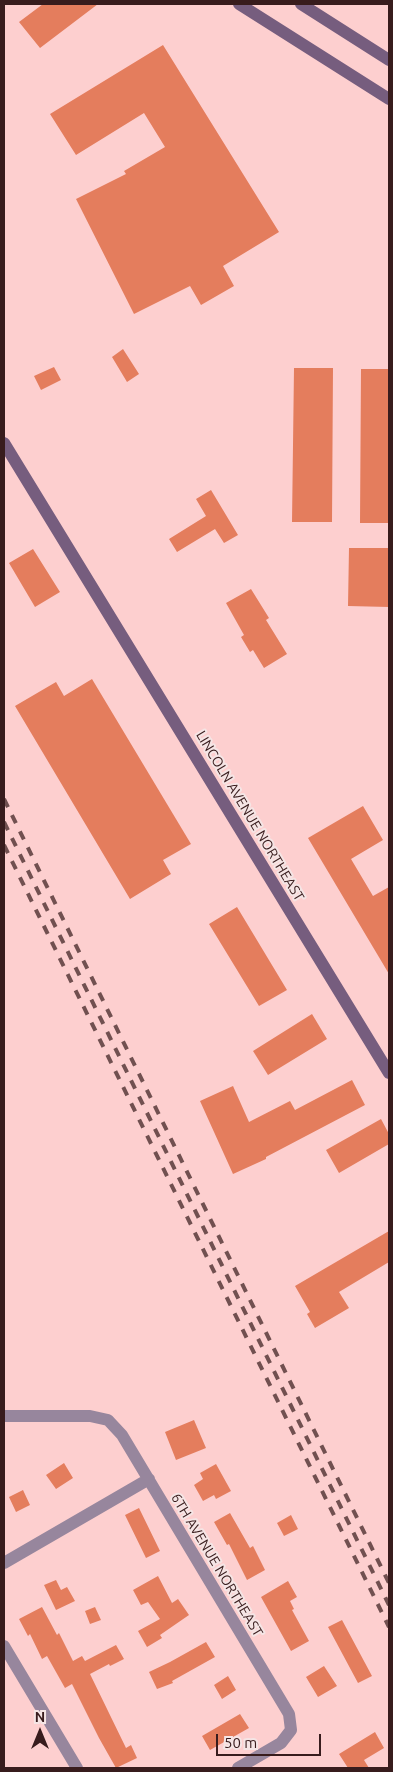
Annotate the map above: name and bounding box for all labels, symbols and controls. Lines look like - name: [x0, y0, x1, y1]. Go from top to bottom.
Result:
- street label: LINCOLN AVENUE NORTHEAST: [192, 728, 308, 904]
- street label: 6TH AVENUE NORTHEAST: [168, 1490, 266, 1640]
- north arrow: [15, 1707, 65, 1757]
- text: N: [35, 1709, 45, 1725]
- scale bar: [218, 1724, 323, 1756]
- text: 50 m: [224, 1734, 257, 1751]

